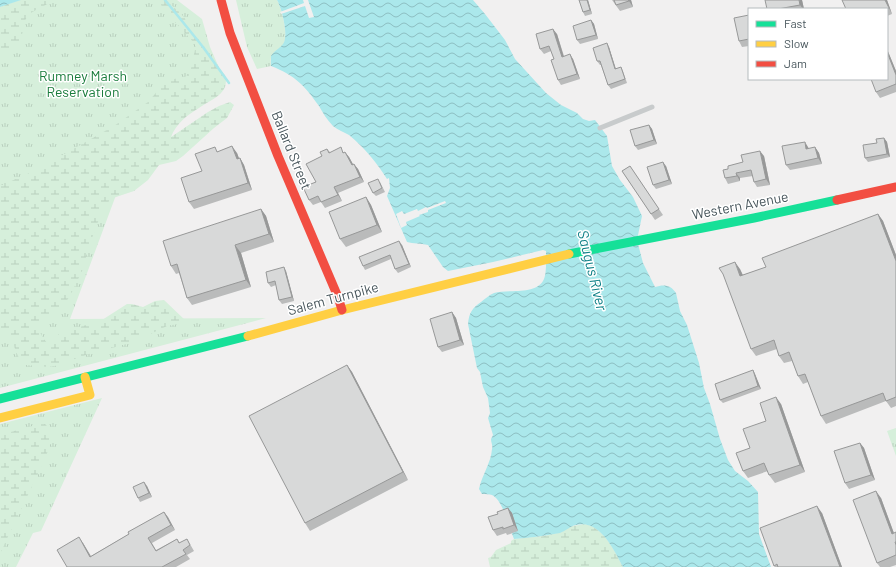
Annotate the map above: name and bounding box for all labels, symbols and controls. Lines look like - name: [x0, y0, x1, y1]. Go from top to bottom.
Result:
- legend: [748, 8, 888, 80]
- text: Fast: [784, 16, 807, 30]
- text: Slow: [784, 36, 809, 50]
- text: Jam: [784, 56, 807, 70]
- park label: Rumney Marsh Reservation: [39, 67, 127, 100]
- street label: Ballard Street: [269, 108, 315, 192]
- street label: Western Avenue: [690, 187, 790, 223]
- water label: Saugus River: [574, 228, 612, 313]
- street label: Salem Turnpike: [286, 278, 380, 318]

